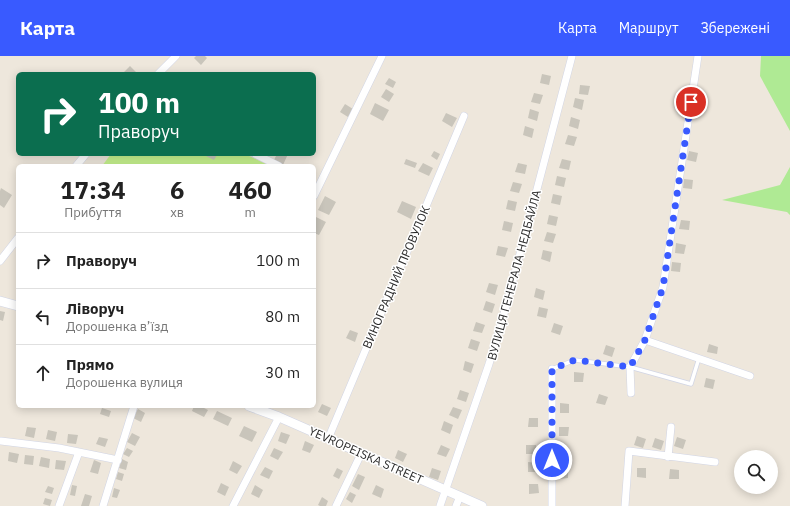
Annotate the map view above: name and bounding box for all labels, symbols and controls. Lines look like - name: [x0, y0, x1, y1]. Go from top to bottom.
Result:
- text: Карта: [20, 16, 75, 40]
- text: Карта: [558, 19, 597, 37]
- text: Маршрут: [619, 19, 679, 37]
- text: Збережені: [701, 19, 770, 37]
- text: 100 m: [98, 84, 180, 121]
- pin: [674, 85, 708, 119]
- icon: right: [32, 88, 84, 140]
- icon: arrive: [680, 91, 702, 113]
- text: Праворуч: [98, 120, 180, 143]
- text: 17:34: [60, 174, 126, 206]
- text: 6: [170, 174, 184, 206]
- text: 460: [229, 174, 272, 206]
- street label: ВУЛИЦЯ ГЕНЕРАЛА НЕДБАЙЛА: [484, 188, 544, 362]
- street label: ВИНОГРАДНИЙ ПРОВУЛОК: [359, 203, 433, 351]
- text: Прибуття: [64, 204, 122, 221]
- text: хв: [170, 204, 184, 221]
- text: m: [244, 204, 256, 221]
- icon: right: [32, 250, 54, 272]
- text: Праворуч: [66, 251, 137, 270]
- text: 100 m: [256, 251, 300, 270]
- text: Ліворуч: [66, 299, 124, 318]
- icon: left: [32, 306, 54, 328]
- text: 80 m: [265, 307, 300, 326]
- text: Дорошенка в’їзд: [66, 318, 168, 335]
- text: Прямо: [66, 355, 114, 374]
- icon: ahead: [32, 362, 54, 384]
- text: 30 m: [265, 363, 300, 382]
- text: Дорошенка вулиця: [66, 374, 183, 391]
- street label: YEVROPEISKA STREET: [306, 423, 426, 487]
- position arrow: [531, 439, 573, 481]
- map controls: [734, 450, 778, 494]
- button: search: [734, 450, 778, 494]

